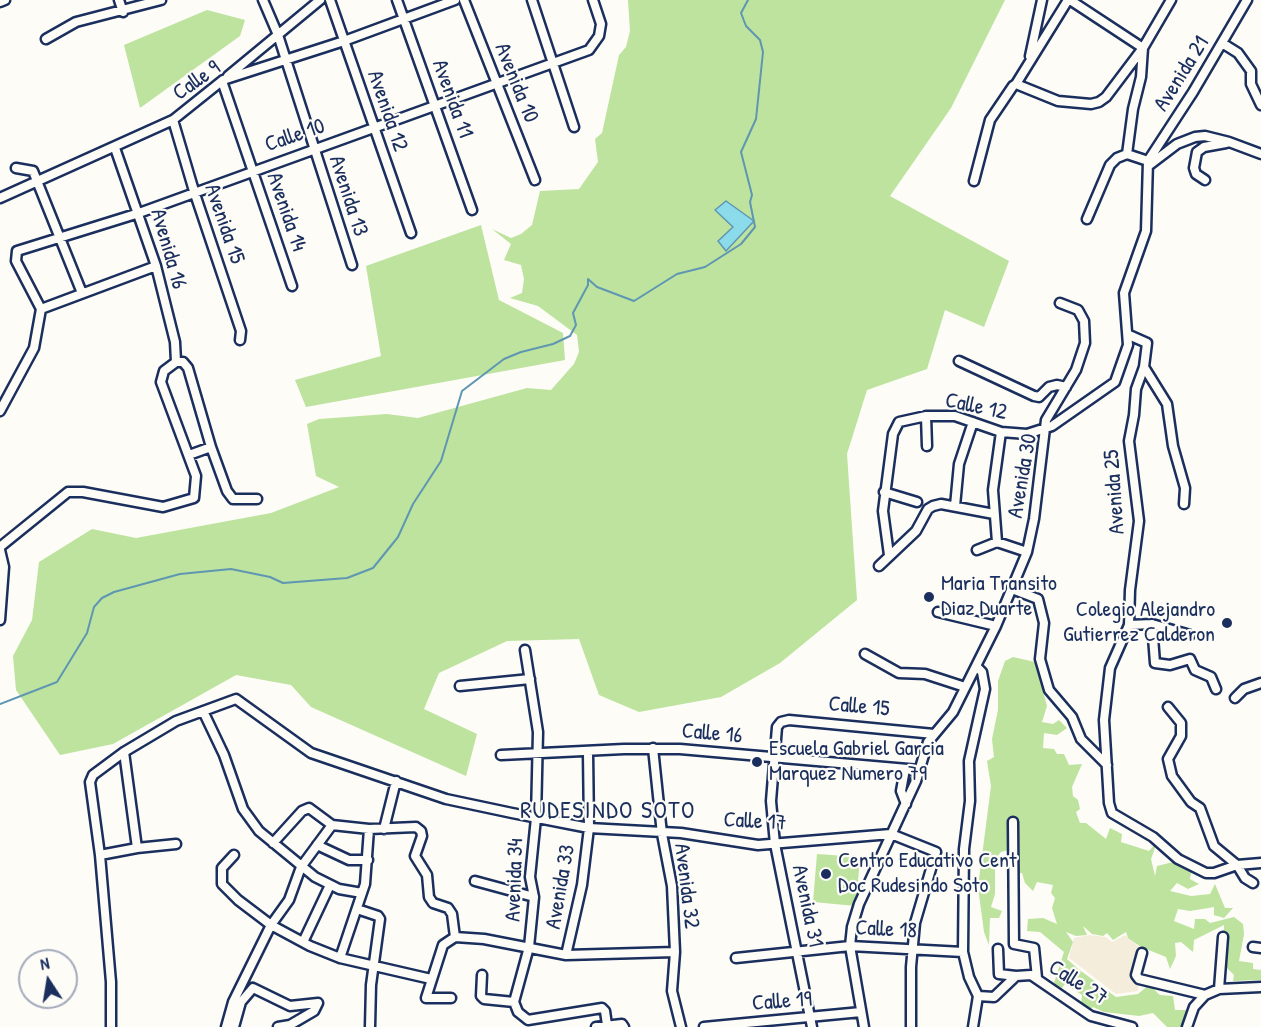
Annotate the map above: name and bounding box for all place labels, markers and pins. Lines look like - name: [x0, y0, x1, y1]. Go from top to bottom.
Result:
- place label: Maria Transito Diaz Duarte: [941, 571, 1057, 622]
- marker: Maria Transito Diaz Duarte: [922, 590, 936, 604]
- place label: Colegio Alejandro Gutierrez Calderon: [1063, 597, 1215, 648]
- marker: Colegio Alejandro Gutierrez Calderon: [1220, 616, 1234, 630]
- place label: Escuela Gabriel Garcia Marquez Numero 79: [769, 736, 944, 788]
- marker: Escuela Gabriel Garcia Marquez Numero 79: [750, 755, 764, 769]
- place label: Centro Educativo Cent Doc Rudesindo Soto: [838, 848, 1017, 900]
- marker: Centro Educativo Cent Doc Rudesindo Soto: [819, 867, 833, 881]

